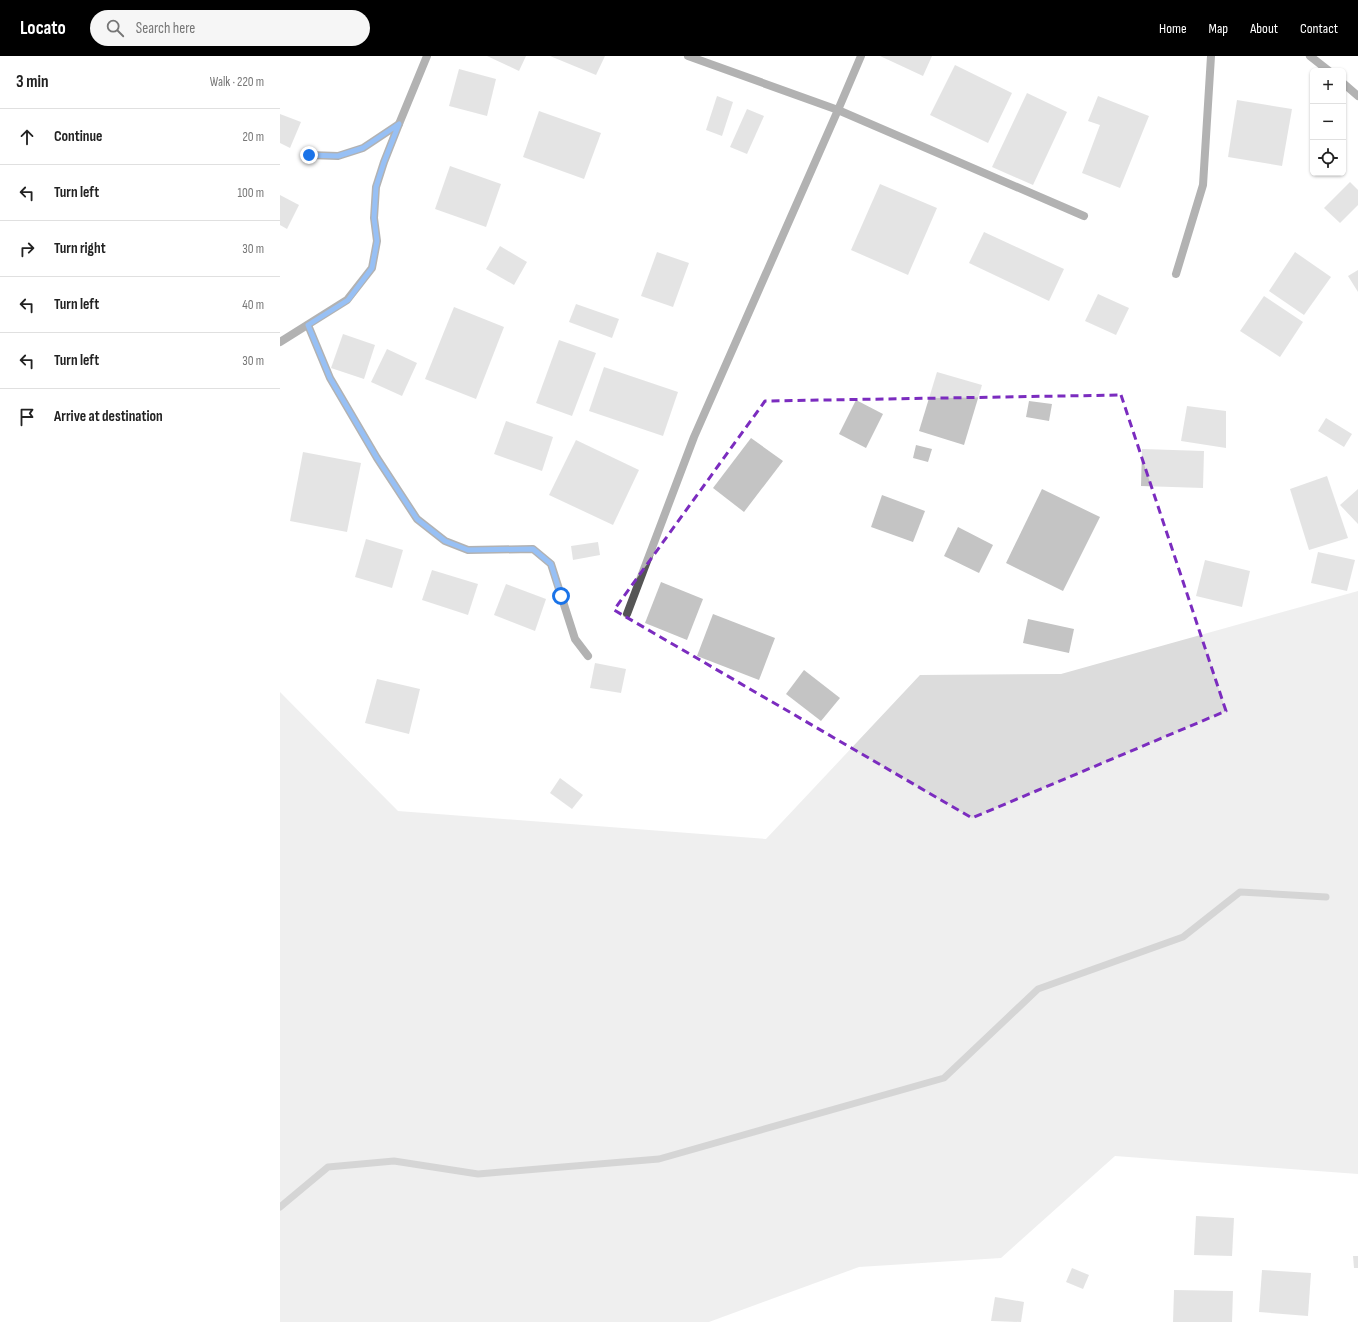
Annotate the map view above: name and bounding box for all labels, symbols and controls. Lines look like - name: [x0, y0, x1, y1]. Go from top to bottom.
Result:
- search box: [90, 10, 370, 46]
- text: Locato: [20, 17, 66, 40]
- icon: search: [104, 17, 126, 39]
- text: Search here: [136, 19, 195, 38]
- text: Home: [1159, 20, 1187, 37]
- text: Map: [1209, 20, 1228, 37]
- text: About: [1250, 20, 1278, 37]
- text: Contact: [1300, 20, 1338, 37]
- map controls: [1310, 68, 1346, 176]
- button: +: [1310, 68, 1346, 104]
- text: 3 min: [16, 72, 49, 92]
- text: Walk · 220 m: [210, 74, 264, 90]
- button: −: [1310, 104, 1346, 140]
- icon: ahead: [16, 126, 38, 148]
- text: Continue: [54, 127, 103, 146]
- text: 20 m: [242, 129, 264, 145]
- button: locate: [1310, 140, 1346, 176]
- route end: [300, 146, 318, 164]
- icon: left: [16, 182, 38, 204]
- text: Turn left: [54, 183, 99, 202]
- text: 100 m: [237, 185, 264, 201]
- icon: right: [16, 238, 38, 260]
- text: Turn right: [54, 239, 106, 258]
- text: 30 m: [242, 241, 264, 257]
- icon: left: [16, 294, 38, 316]
- text: Turn left: [54, 295, 99, 314]
- text: 40 m: [242, 297, 264, 313]
- icon: left: [16, 350, 38, 372]
- text: Turn left: [54, 351, 99, 370]
- text: 30 m: [242, 353, 264, 369]
- icon: arrive: [16, 406, 38, 428]
- text: Arrive at destination: [54, 407, 163, 426]
- route start: [552, 587, 570, 605]

